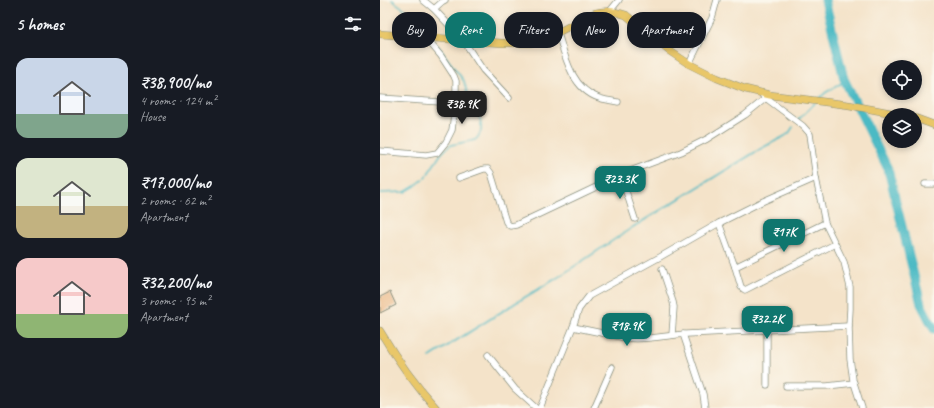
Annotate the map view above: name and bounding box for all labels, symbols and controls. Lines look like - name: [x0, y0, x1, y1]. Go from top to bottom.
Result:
- chip: Buy: [392, 12, 437, 48]
- chip: Rent: [445, 12, 496, 48]
- chip: Filters: [504, 12, 563, 48]
- chip: New: [571, 12, 619, 48]
- chip: Apartment: [627, 12, 706, 48]
- icon: filters: [342, 13, 364, 35]
- text: 5 homes: [16, 14, 64, 35]
- map controls: [882, 60, 922, 148]
- button: locate: [882, 60, 922, 100]
- text: ₹38,900/mo: [140, 72, 211, 93]
- icon: home: [48, 74, 96, 122]
- pin: ₹38.9K: [429, 91, 495, 125]
- text: 4 rooms · 124 m²: [140, 93, 216, 109]
- text: ₹38.9K: [446, 96, 478, 112]
- button: layers: [882, 108, 922, 148]
- text: House: [140, 109, 165, 125]
- pin: ₹23.3K: [587, 166, 653, 200]
- text: ₹23.3K: [604, 171, 636, 187]
- text: ₹17,000/mo: [140, 172, 211, 193]
- icon: home: [48, 174, 96, 222]
- text: 2 rooms · 62 m²: [140, 193, 210, 209]
- text: Apartment: [140, 209, 188, 225]
- pin: ₹17K: [760, 219, 808, 253]
- text: ₹17K: [772, 224, 796, 240]
- text: ₹32,200/mo: [140, 272, 211, 293]
- icon: home: [48, 274, 96, 322]
- text: 3 rooms · 95 m²: [140, 293, 210, 309]
- pin: ₹32.2K: [734, 306, 800, 340]
- text: Apartment: [140, 309, 188, 325]
- text: ₹32.2K: [751, 311, 783, 327]
- pin: ₹18.9K: [594, 313, 660, 347]
- text: ₹18.9K: [611, 318, 643, 334]

